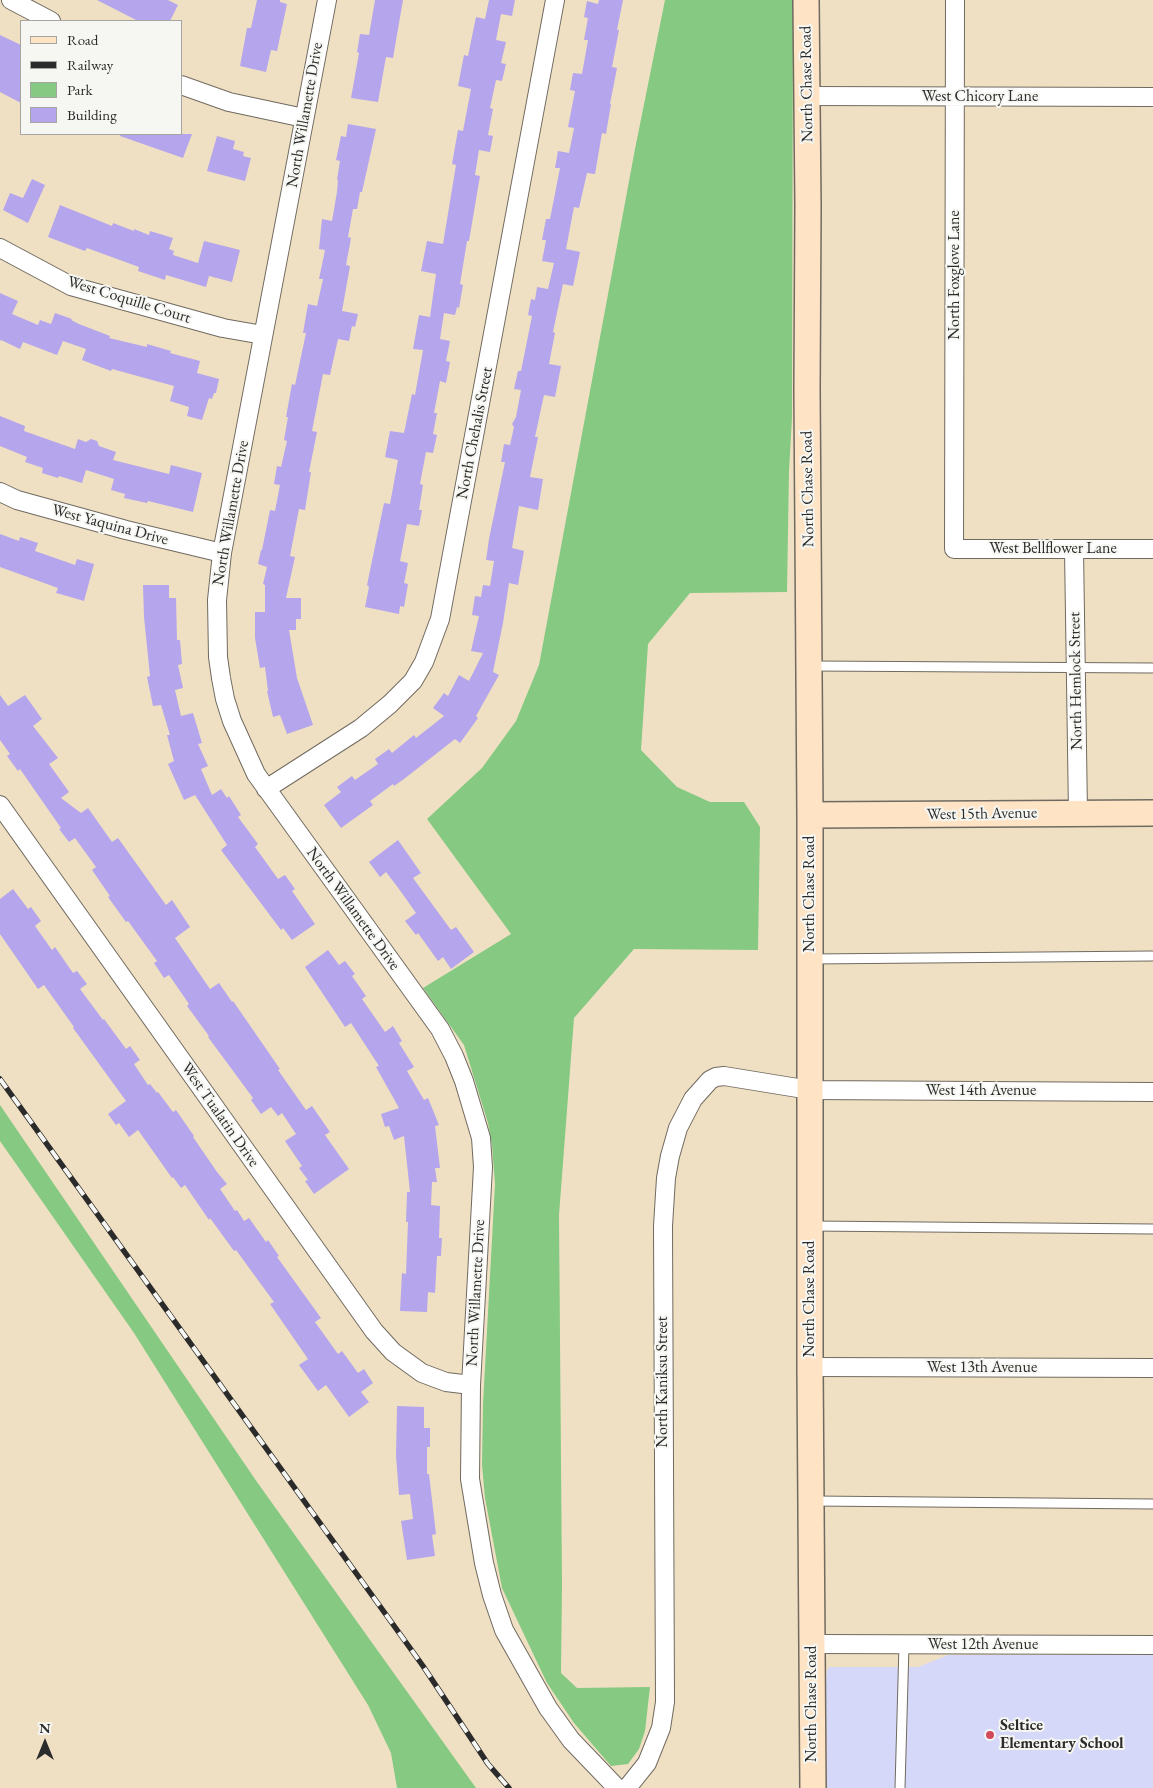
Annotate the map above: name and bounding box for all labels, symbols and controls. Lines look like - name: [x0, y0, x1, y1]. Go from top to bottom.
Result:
- legend: [20, 20, 182, 135]
- street label: North Chase Road: [796, 26, 818, 142]
- text: Road: [67, 30, 98, 49]
- street label: North Willamette Drive: [283, 41, 327, 189]
- text: Railway: [67, 55, 113, 74]
- text: Park: [67, 80, 93, 99]
- street label: West Chicory Lane: [922, 87, 1038, 107]
- text: Building: [67, 105, 117, 124]
- street label: North Foxglove Lane: [945, 210, 965, 340]
- street label: West Coquille Court: [65, 272, 193, 328]
- street label: North Chehalis Street: [453, 365, 497, 501]
- street label: North Chase Road: [797, 431, 819, 547]
- street label: North Willamette Drive: [209, 439, 253, 587]
- street label: West Yaquina Drive: [50, 500, 170, 550]
- street label: West Bellflower Lane: [989, 539, 1117, 559]
- street label: North Hemlock Street: [1065, 612, 1087, 750]
- street label: West 15th Avenue: [927, 803, 1037, 825]
- street label: North Chase Road: [800, 836, 820, 952]
- street label: North Willamette Drive: [302, 844, 404, 974]
- street label: West Tualatin Drive: [177, 1059, 263, 1171]
- street label: West 14th Avenue: [926, 1081, 1036, 1101]
- street label: North Willamette Drive: [463, 1219, 489, 1367]
- street label: North Chase Road: [800, 1241, 820, 1357]
- street label: North Kaniksu Street: [653, 1316, 673, 1448]
- street label: West 13th Avenue: [927, 1358, 1037, 1378]
- street label: West 12th Avenue: [928, 1635, 1038, 1655]
- street label: North Chase Road: [802, 1646, 822, 1762]
- place label: Seltice Elementary School: [1000, 1716, 1124, 1754]
- north arrow: [20, 1718, 70, 1768]
- text: N: [39, 1719, 51, 1737]
- marker: Seltice Elementary School: [984, 1729, 996, 1741]

